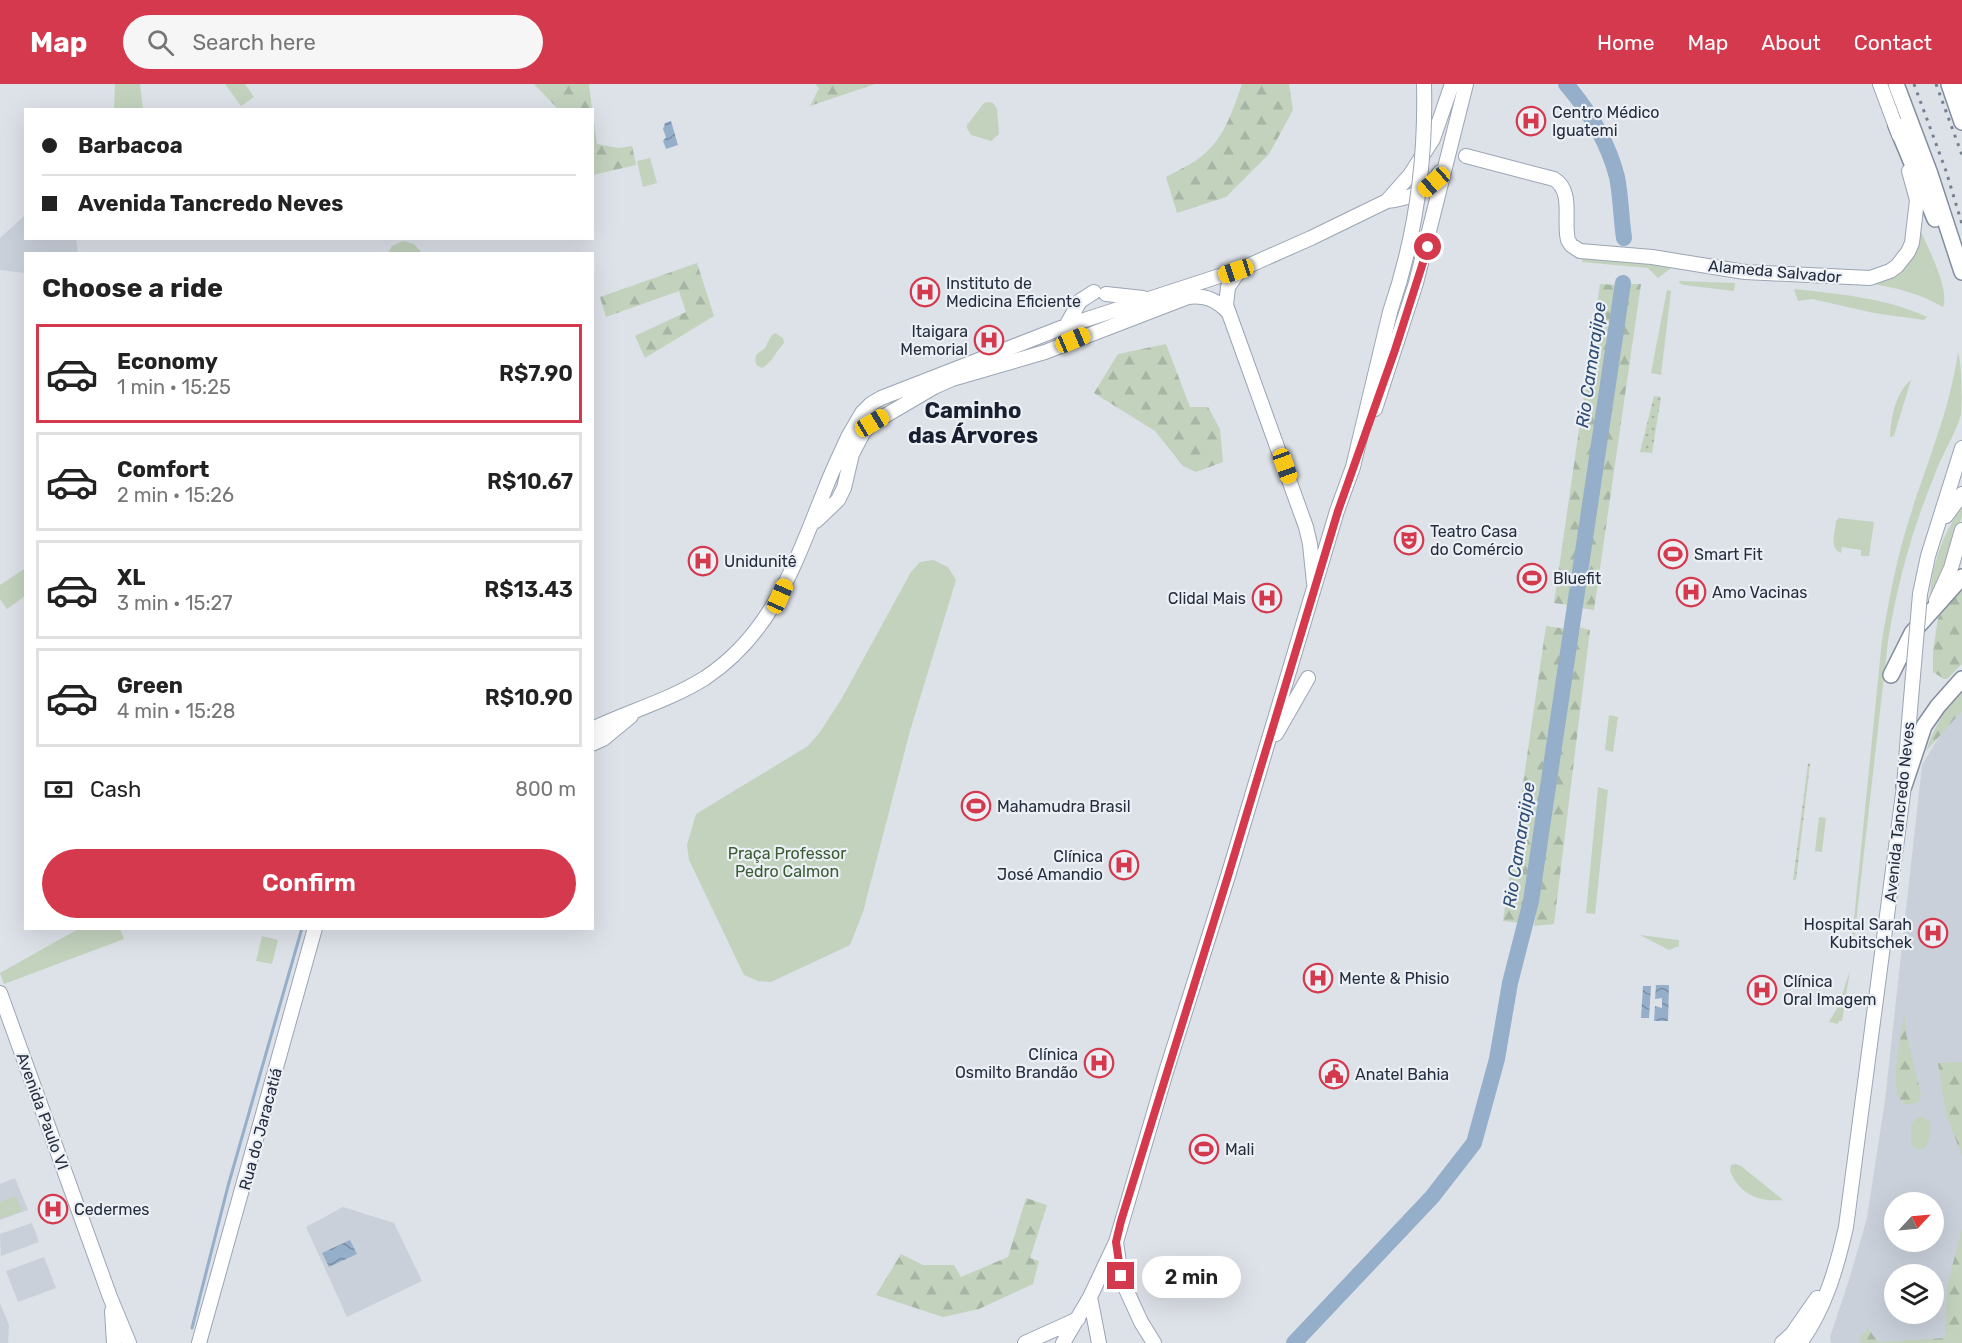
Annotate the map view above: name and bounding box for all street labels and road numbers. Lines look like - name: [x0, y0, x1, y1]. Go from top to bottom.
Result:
- street label: Alameda Salvador: [1708, 256, 1842, 287]
- street label: Avenida Tancredo Neves: [1881, 721, 1918, 903]
- street label: Avenida Paulo VI: [12, 1050, 73, 1172]
- street label: Rua do Jaracatiá: [235, 1066, 286, 1192]

